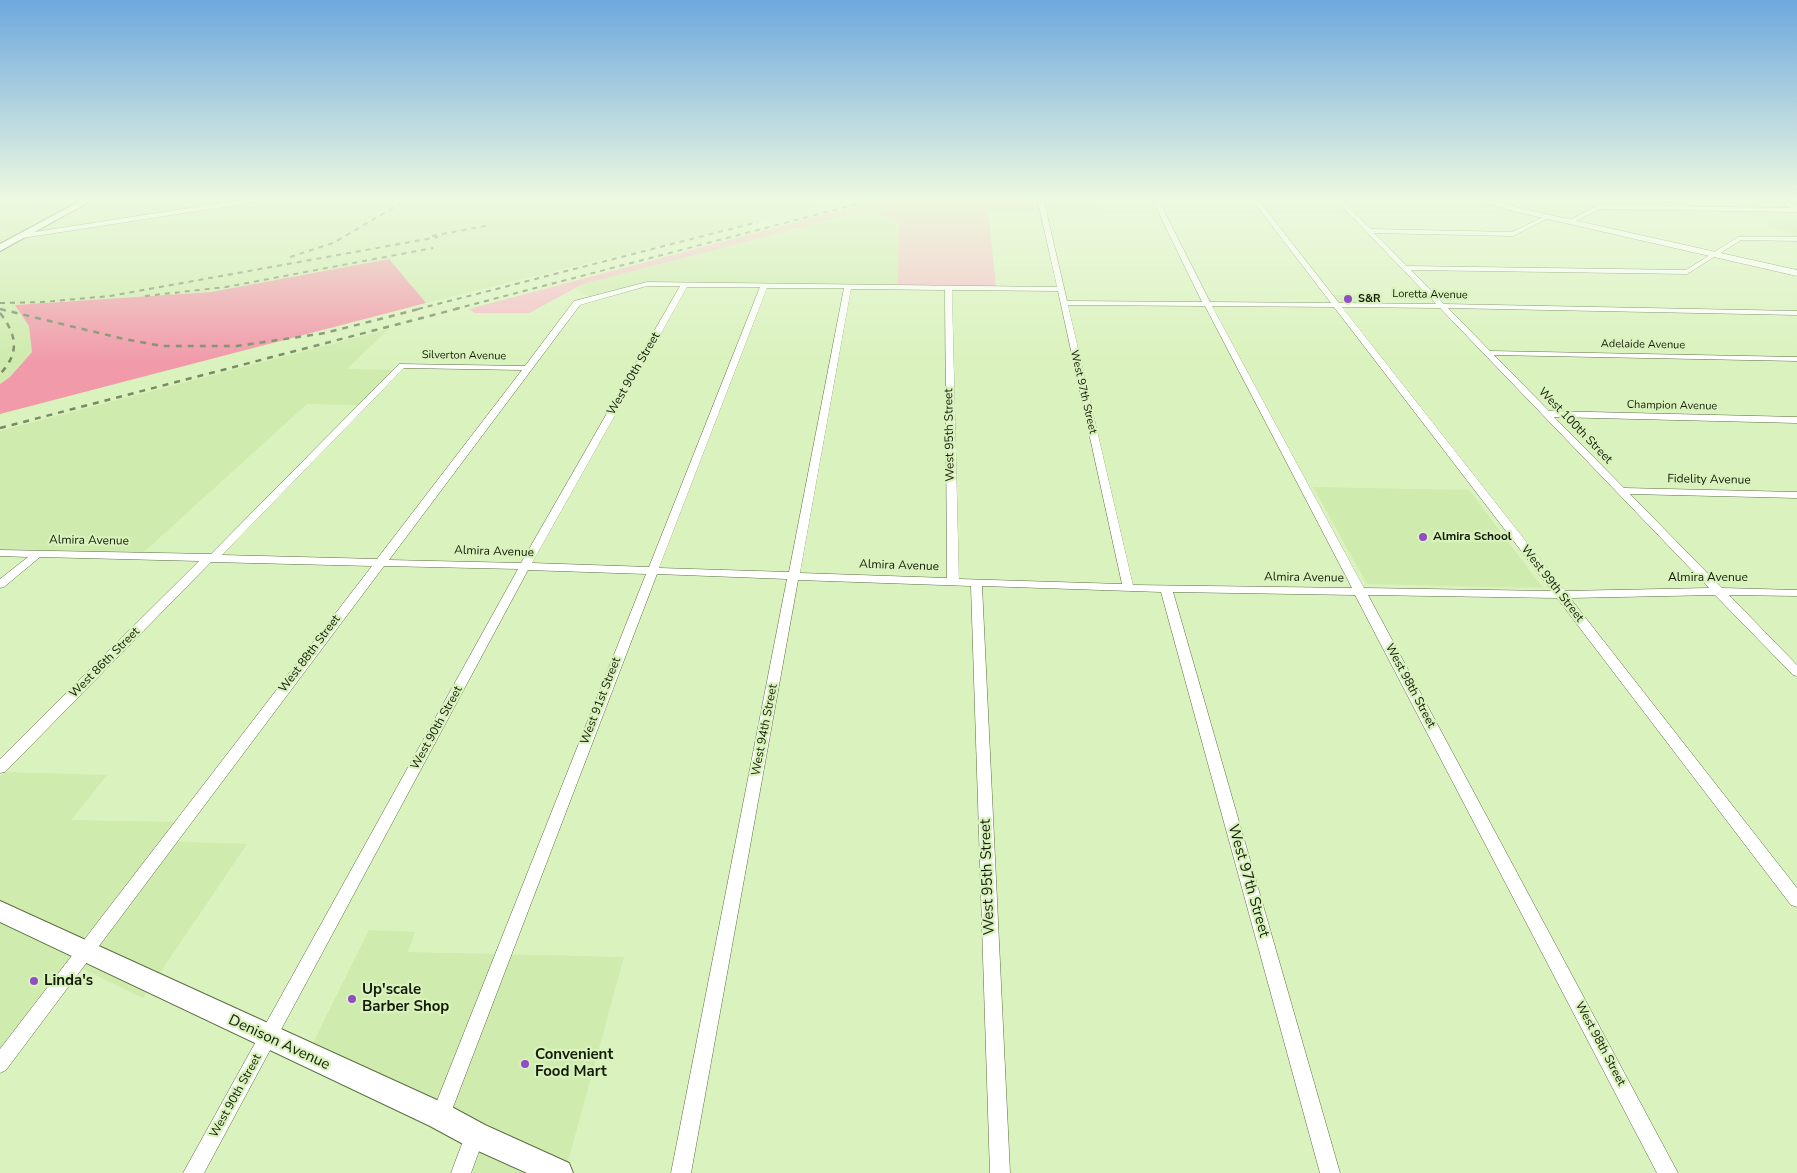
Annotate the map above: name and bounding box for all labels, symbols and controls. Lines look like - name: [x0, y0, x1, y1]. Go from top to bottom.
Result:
- street label: Loretta Avenue: [1392, 288, 1468, 302]
- place label: S&R: [1358, 292, 1380, 306]
- marker: S&R: [1342, 293, 1354, 305]
- street label: West 90th Street: [604, 330, 664, 418]
- street label: Adelaide Avenue: [1601, 338, 1685, 352]
- street label: Silverton Avenue: [422, 349, 506, 363]
- street label: West 97th Street: [1067, 349, 1099, 435]
- street label: West 100th Street: [1535, 385, 1615, 467]
- street label: West 95th Street: [942, 388, 958, 482]
- street label: Champion Avenue: [1627, 399, 1717, 413]
- street label: Fidelity Avenue: [1667, 472, 1751, 488]
- place label: Almira School: [1433, 530, 1512, 544]
- marker: Almira School: [1417, 531, 1429, 543]
- street label: Almira Avenue: [49, 533, 129, 549]
- street label: Almira Avenue: [454, 543, 534, 561]
- street label: West 99th Street: [1518, 543, 1586, 625]
- street label: Almira Avenue: [859, 557, 939, 575]
- street label: Almira Avenue: [1264, 570, 1344, 586]
- street label: Almira Avenue: [1668, 571, 1748, 585]
- street label: West 88th Street: [276, 612, 344, 696]
- street label: West 86th Street: [67, 625, 143, 701]
- street label: West 98th Street: [1382, 642, 1438, 730]
- street label: West 91st Street: [578, 655, 624, 747]
- street label: West 94th Street: [749, 683, 781, 777]
- street label: West 90th Street: [408, 684, 466, 772]
- street label: West 95th Street: [977, 819, 999, 935]
- street label: West 97th Street: [1223, 823, 1273, 939]
- place label: Linda's: [44, 972, 93, 990]
- marker: Linda's: [28, 975, 40, 987]
- place label: Up'scale Barber Shop: [362, 981, 449, 1016]
- marker: Up'scale Barber Shop: [346, 993, 358, 1005]
- street label: West 98th Street: [1572, 1000, 1628, 1088]
- street label: Denison Avenue: [225, 1012, 333, 1074]
- place label: Convenient Food Mart: [535, 1046, 613, 1081]
- street label: West 90th Street: [207, 1052, 265, 1140]
- marker: Convenient Food Mart: [519, 1058, 531, 1070]

